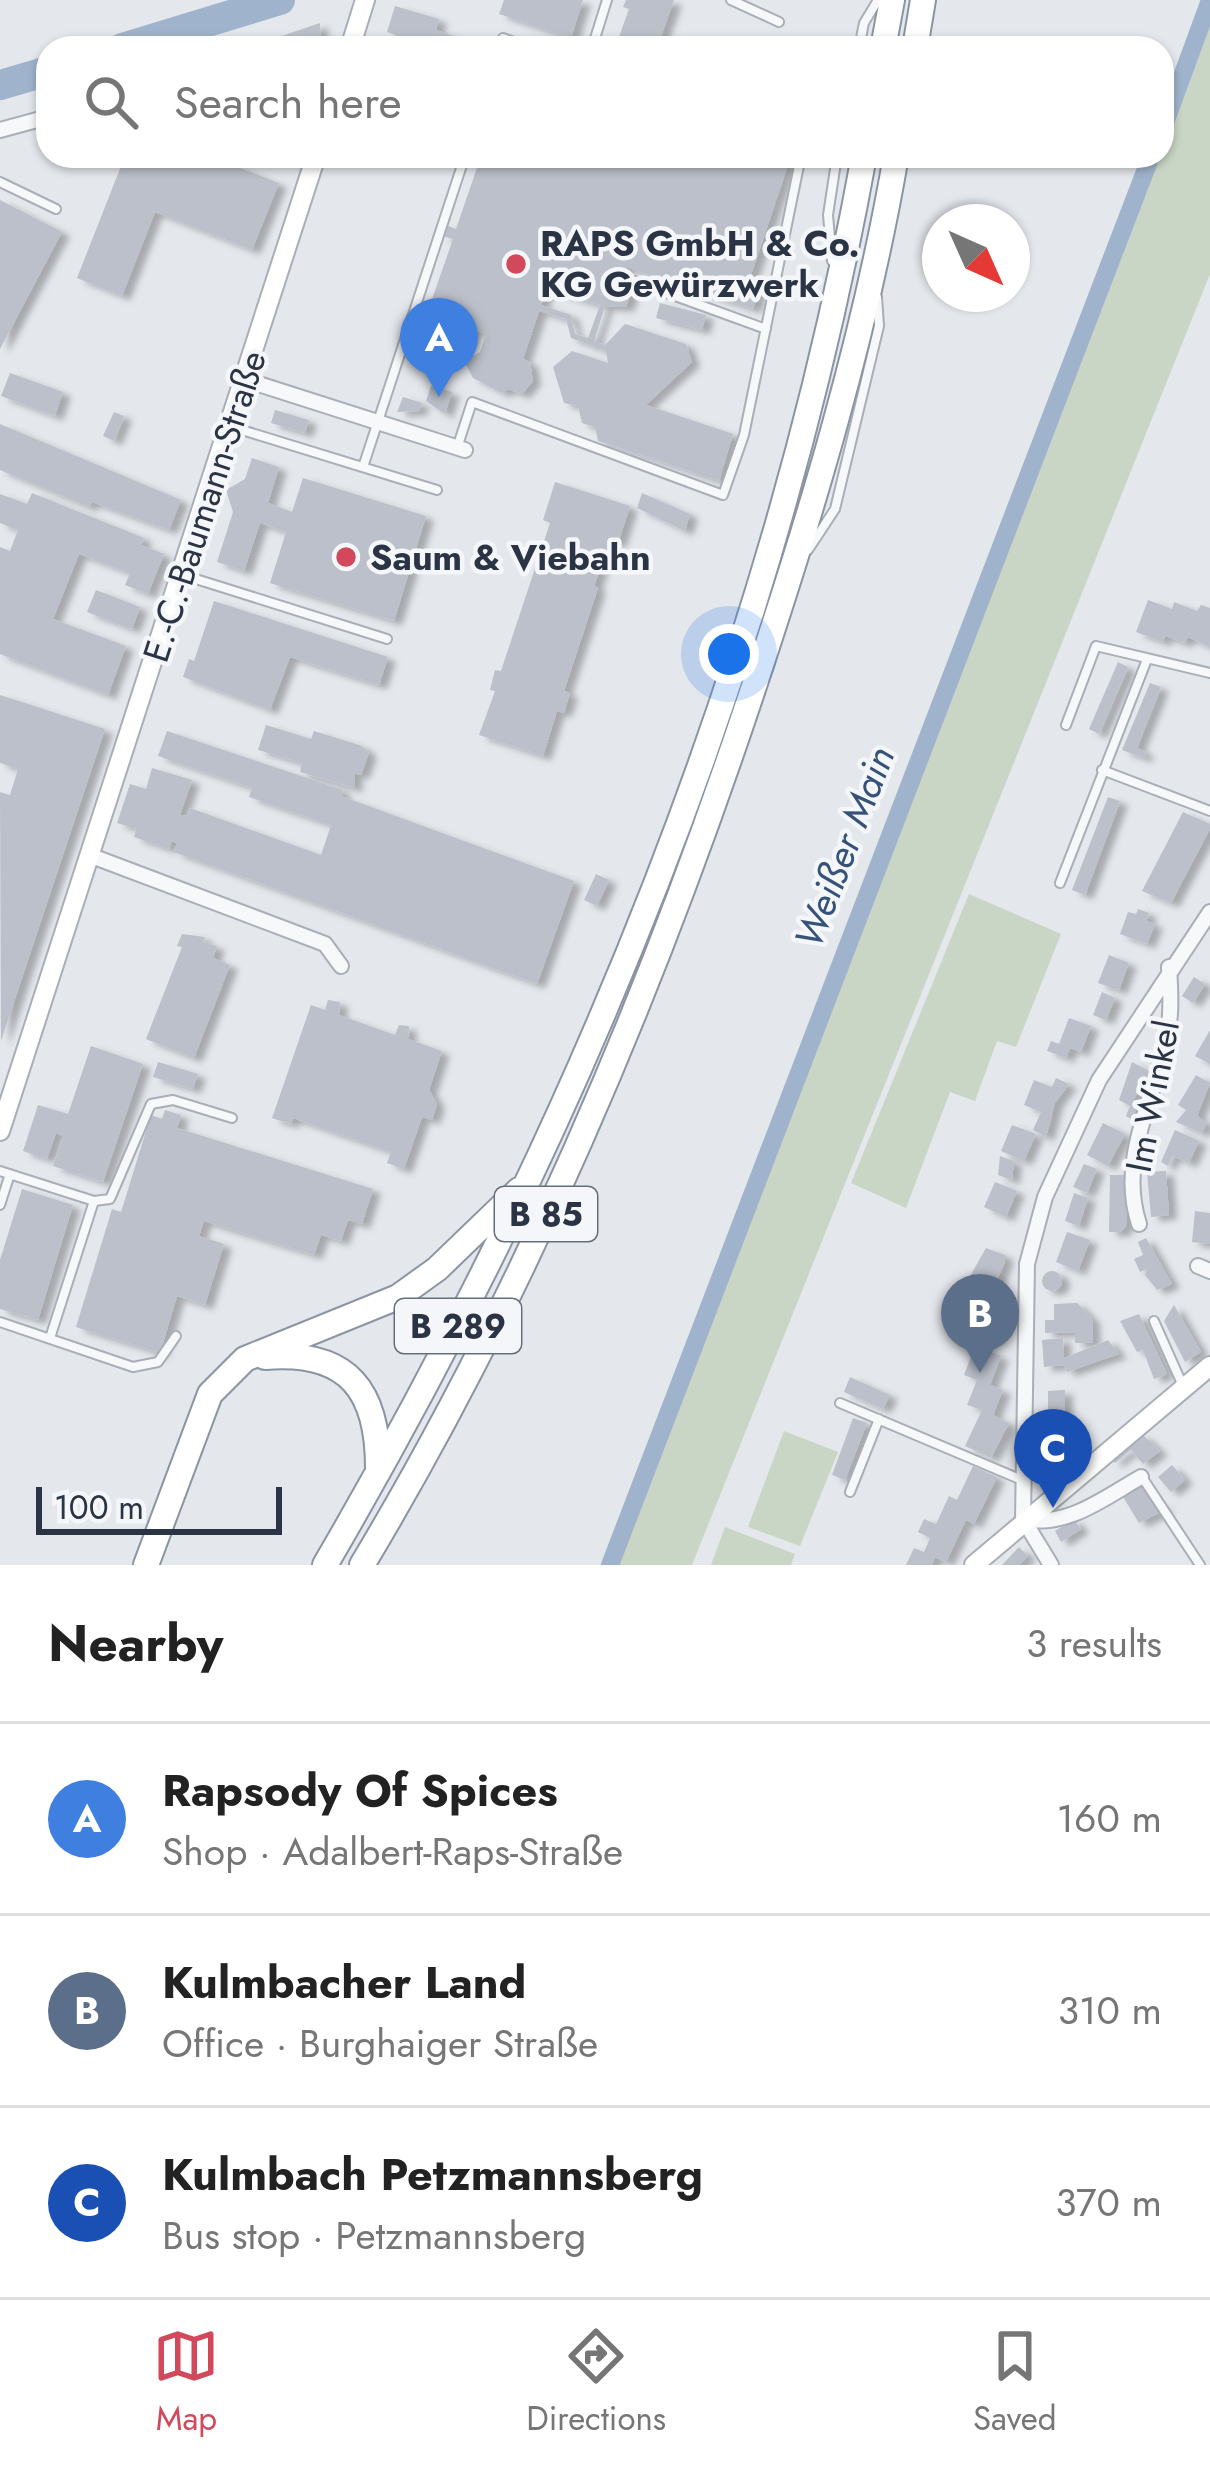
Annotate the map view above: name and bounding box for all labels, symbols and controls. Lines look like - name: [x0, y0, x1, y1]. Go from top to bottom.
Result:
- search box: [36, 36, 1174, 168]
- icon: search: [78, 69, 144, 135]
- text: Search here: [174, 70, 402, 135]
- north arrow: [922, 204, 1030, 312]
- place label: RAPS GmbH & Co. KG Gewürzwerk: [540, 217, 860, 310]
- marker: RAPS GmbH & Co. KG Gewürzwerk: [503, 251, 529, 277]
- pin: A: [400, 298, 478, 397]
- street label: E.-C.-Baumann-Straße: [129, 344, 279, 668]
- place label: Saum & Viebahn: [370, 531, 651, 583]
- marker: Saum & Viebahn: [333, 544, 359, 570]
- your location: [699, 624, 759, 684]
- water label: Weißer Main: [780, 738, 909, 956]
- street label: Im Winkel: [1112, 1016, 1192, 1176]
- road number: B 85: [495, 1187, 597, 1241]
- pin: B: [941, 1274, 1019, 1373]
- road number: B 289: [395, 1299, 521, 1353]
- pin: C: [1014, 1409, 1092, 1508]
- scale bar: [36, 1481, 282, 1534]
- text: 100 m: [54, 1484, 144, 1531]
- text: Nearby: [48, 1606, 223, 1680]
- text: 3 results: [1026, 1615, 1162, 1672]
- text: Rapsody Of Spices: [162, 1758, 558, 1823]
- text: A: [73, 1790, 101, 1847]
- text: 160 m: [1056, 1790, 1162, 1847]
- text: Shop · Adalbert-Raps-Straße: [162, 1823, 623, 1880]
- text: Kulmbacher Land: [162, 1950, 526, 2015]
- text: B: [74, 1982, 100, 2039]
- text: 310 m: [1058, 1982, 1162, 2039]
- text: Office · Burghaiger Straße: [162, 2015, 598, 2072]
- text: Kulmbach Petzmannsberg: [162, 2142, 703, 2207]
- text: C: [73, 2174, 101, 2231]
- text: 370 m: [1055, 2174, 1162, 2231]
- text: Bus stop · Petzmannsberg: [162, 2207, 586, 2264]
- tab: Map: [153, 2323, 219, 2442]
- tab: Directions: [526, 2323, 666, 2442]
- tab: Saved: [973, 2323, 1057, 2442]

